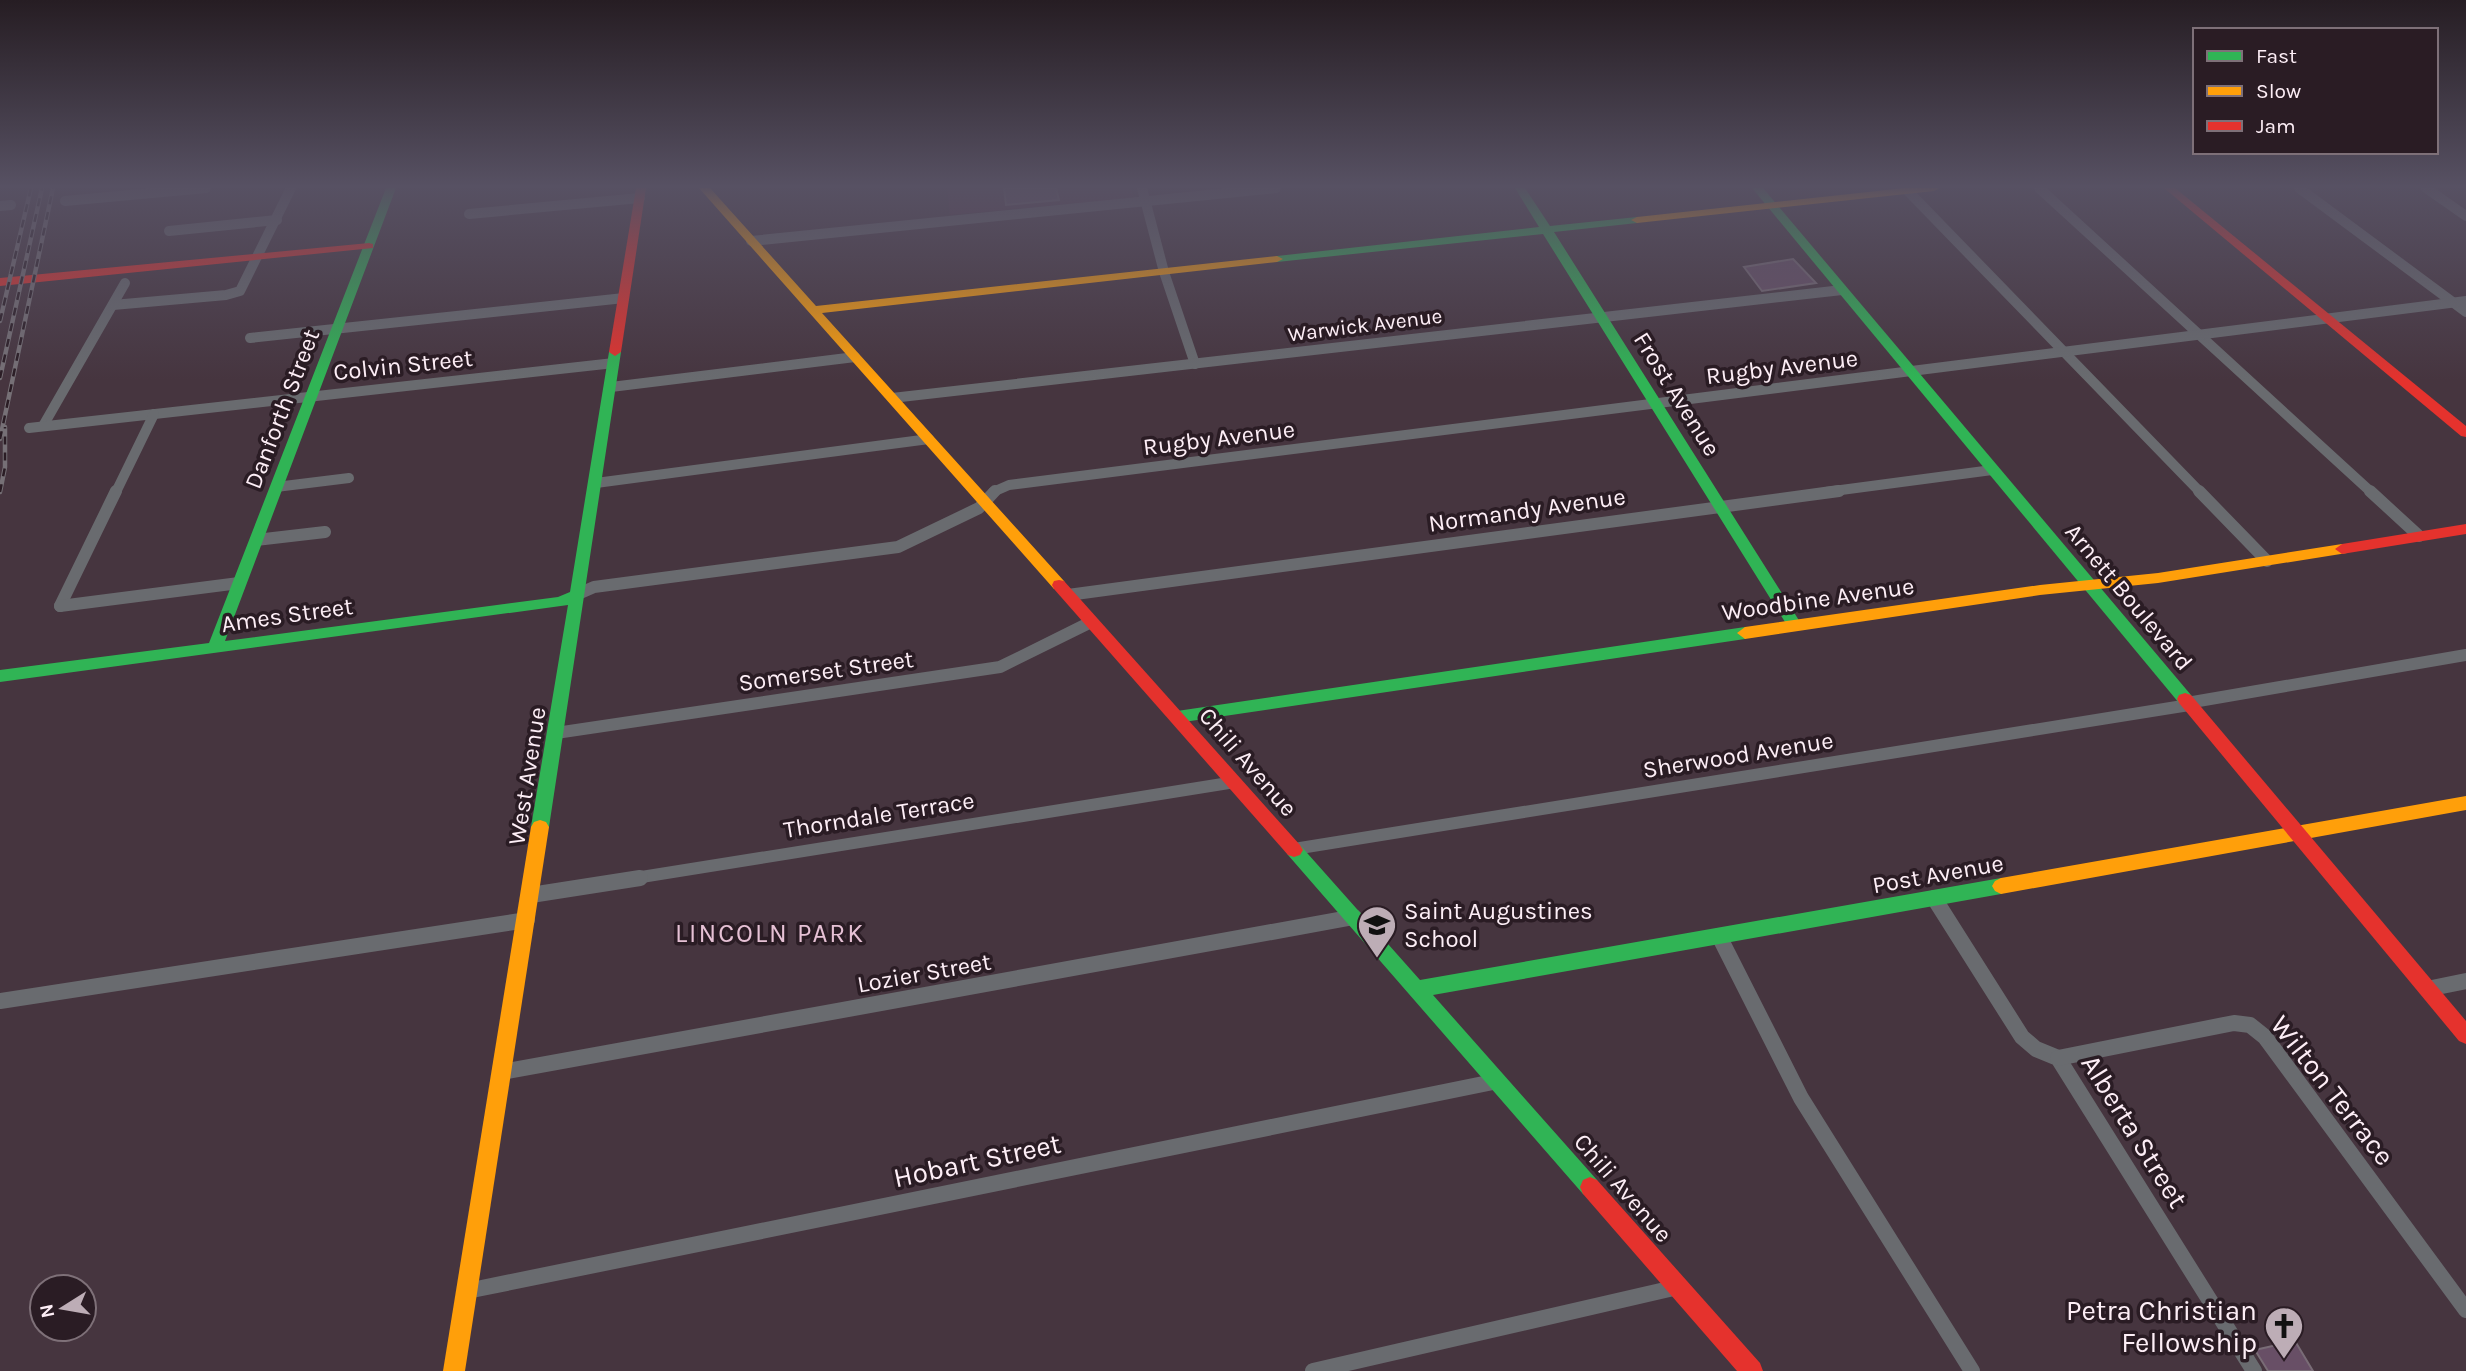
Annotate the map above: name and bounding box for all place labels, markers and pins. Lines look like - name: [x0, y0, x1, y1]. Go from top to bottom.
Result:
- place label: Saint Augustines School: [1404, 897, 1593, 953]
- school or university icon: Saint Augustines School: [1356, 904, 1398, 959]
- place label: Petra Christian Fellowship: [2066, 1294, 2257, 1359]
- church icon: Petra Christian Fellowship: [2263, 1305, 2305, 1360]

